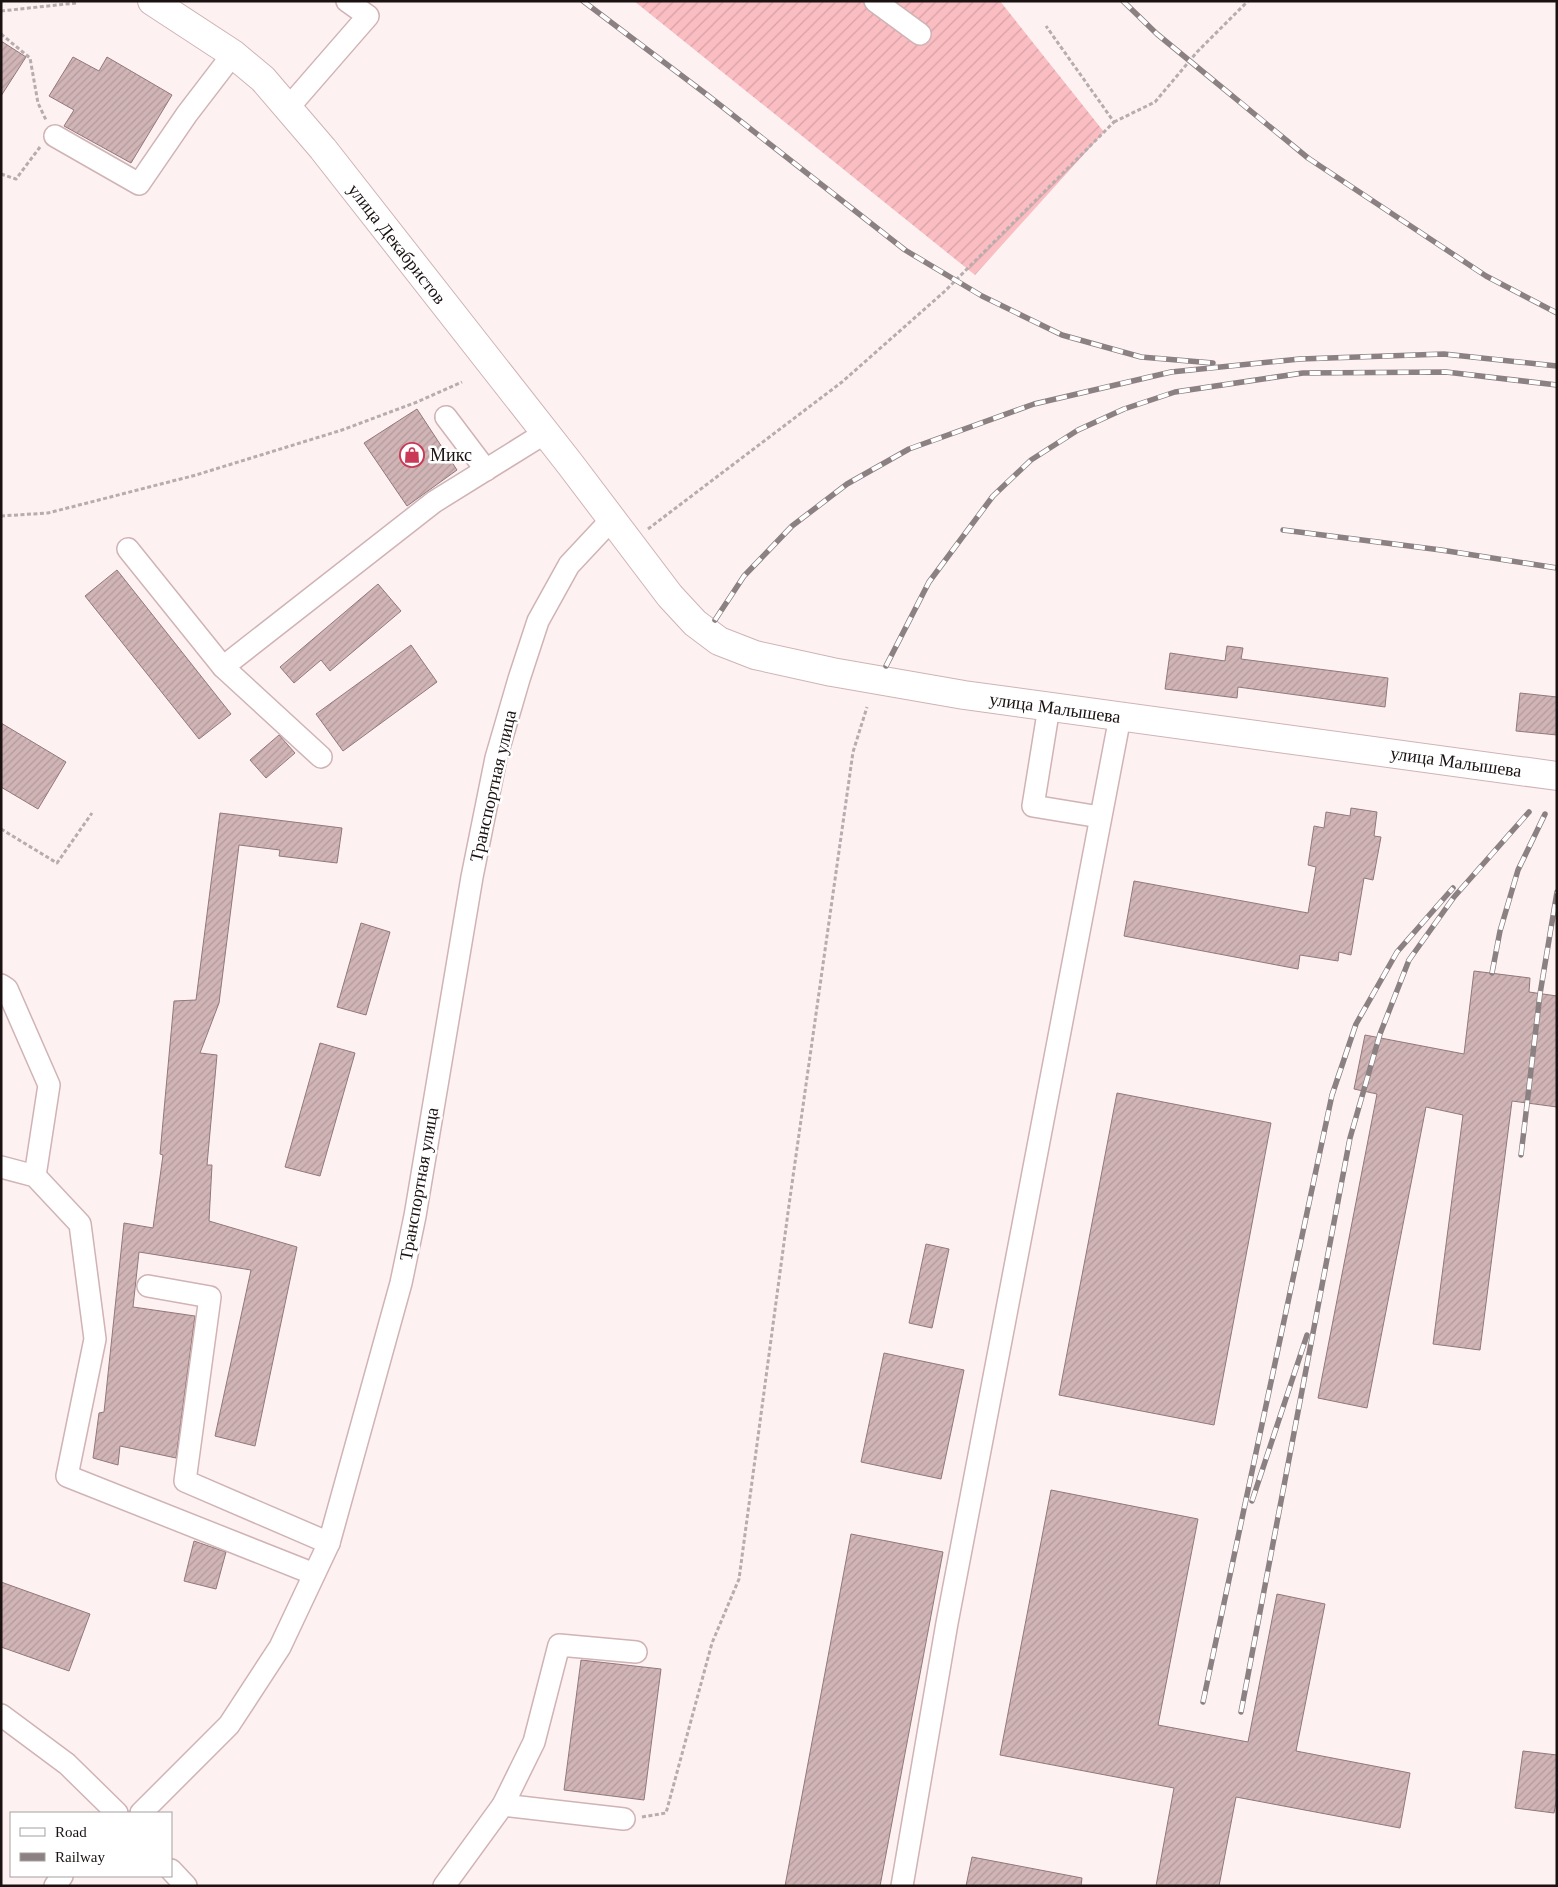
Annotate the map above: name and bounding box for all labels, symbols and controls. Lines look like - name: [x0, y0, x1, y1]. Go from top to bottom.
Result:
- street label: улица Декабристов: [344, 180, 450, 308]
- shop icon: Микс: [399, 442, 425, 468]
- place label: Микс: [430, 445, 472, 465]
- street label: улица Малышева: [988, 689, 1122, 727]
- street label: Транспортная улица: [466, 708, 520, 864]
- street label: улица Малышева: [1389, 743, 1523, 781]
- street label: Транспортная улица: [396, 1106, 442, 1262]
- legend: [10, 1812, 172, 1877]
- text: Road: [55, 1824, 87, 1840]
- text: Railway: [55, 1849, 105, 1865]

